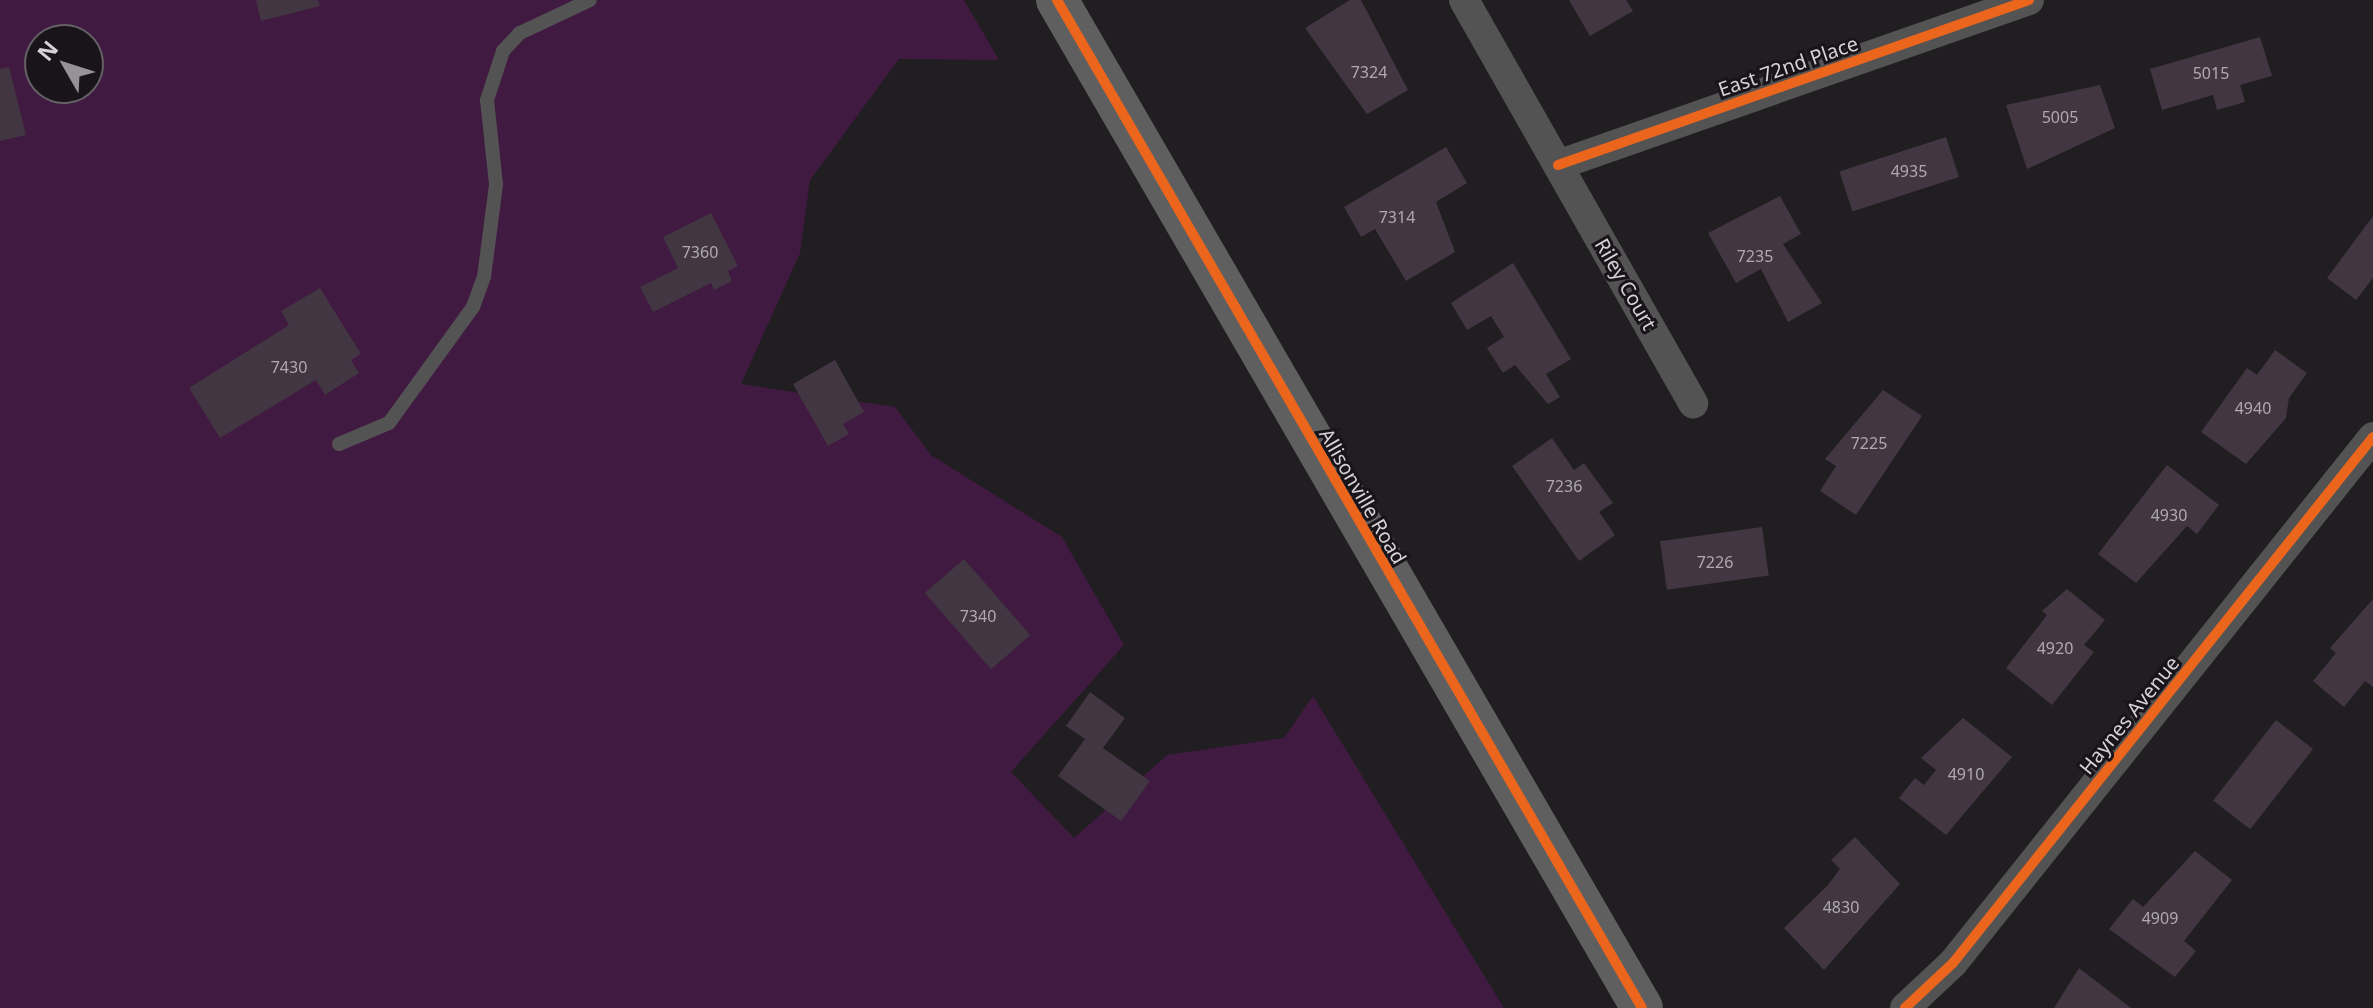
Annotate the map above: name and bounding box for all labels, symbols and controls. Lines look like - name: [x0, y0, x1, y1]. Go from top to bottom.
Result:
- north arrow: [24, 24, 104, 104]
- street label: East 72nd Place: [1715, 31, 1861, 101]
- text: N: [30, 34, 64, 67]
- house number: 7324: [1351, 62, 1387, 82]
- house number: 5015: [2193, 63, 2229, 83]
- house number: 5005: [2042, 107, 2078, 127]
- house number: 4935: [1891, 161, 1927, 181]
- house number: 7314: [1379, 207, 1415, 227]
- street label: Riley Court: [1590, 234, 1662, 334]
- house number: 7360: [682, 242, 718, 262]
- house number: 7235: [1737, 246, 1773, 266]
- house number: 7430: [271, 357, 307, 377]
- house number: 4940: [2235, 398, 2271, 418]
- street label: Allisonville Road: [1314, 424, 1412, 568]
- house number: 7225: [1851, 433, 1887, 453]
- house number: 7236: [1546, 476, 1582, 496]
- house number: 4930: [2151, 505, 2187, 525]
- house number: 7226: [1697, 552, 1733, 572]
- house number: 7340: [960, 606, 996, 626]
- house number: 4920: [2037, 638, 2073, 658]
- street label: Haynes Avenue: [2074, 651, 2184, 779]
- house number: 4910: [1948, 764, 1984, 784]
- house number: 4830: [1823, 897, 1859, 917]
- house number: 4909: [2142, 908, 2178, 928]

